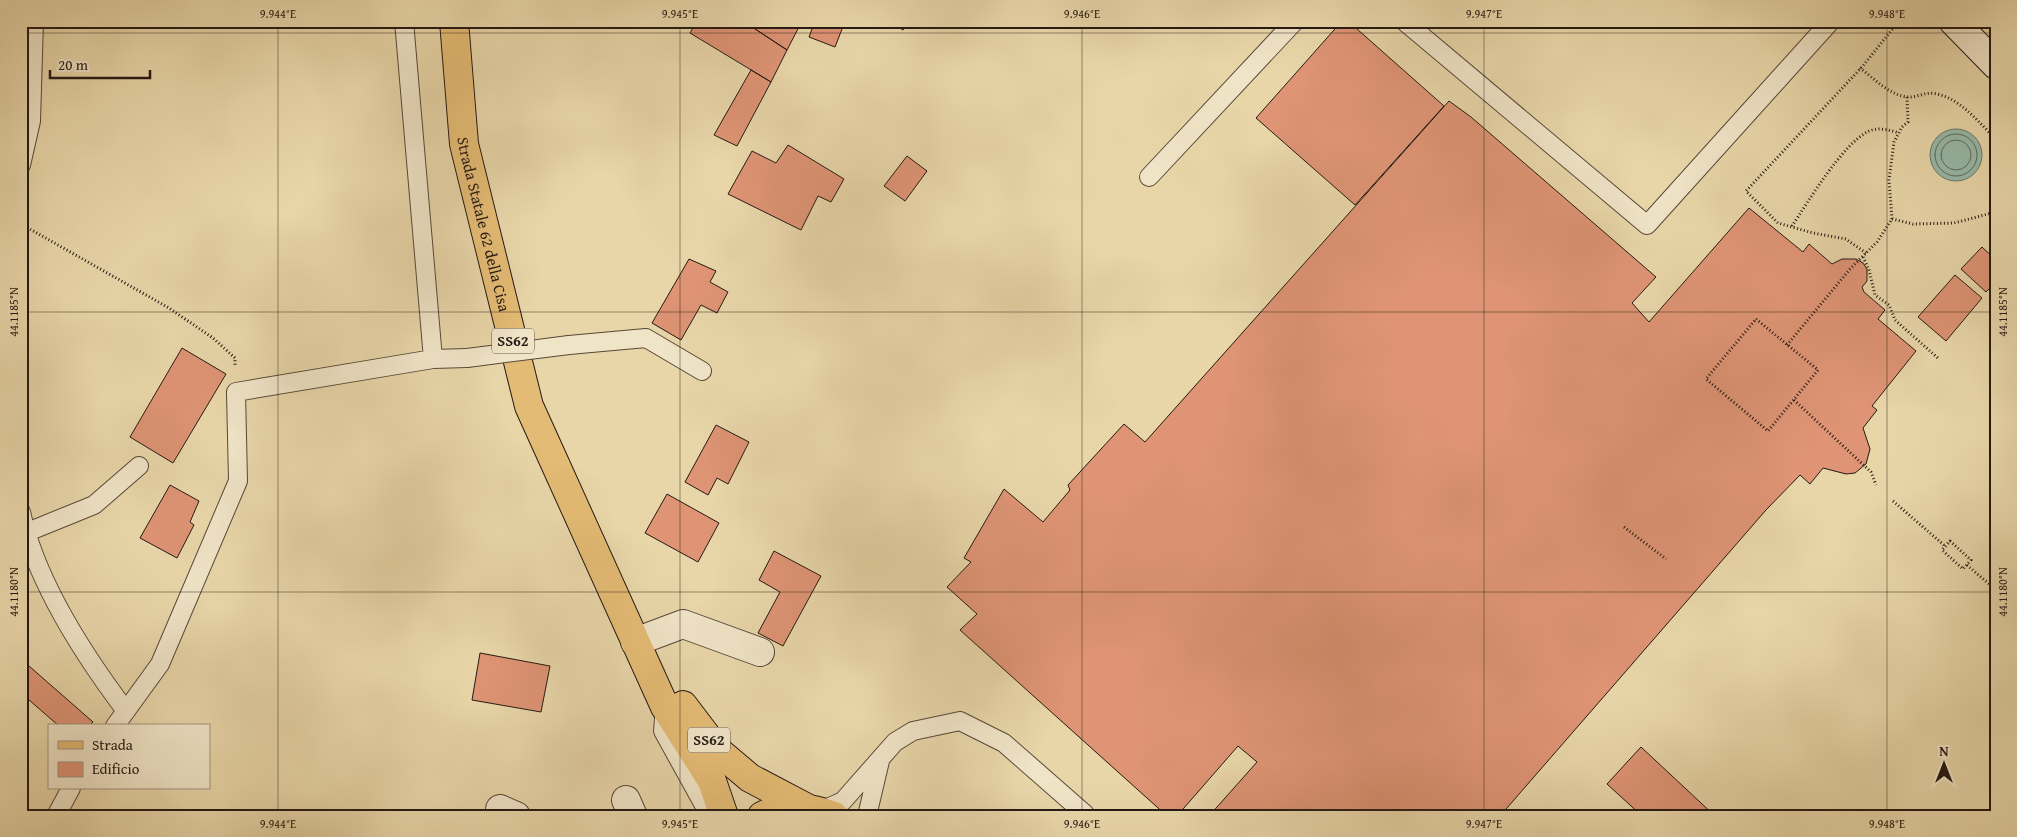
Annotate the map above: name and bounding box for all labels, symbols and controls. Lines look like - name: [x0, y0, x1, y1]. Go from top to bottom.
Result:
- text: 9.944°E: [260, 5, 296, 22]
- text: 9.945°E: [662, 5, 698, 22]
- text: 9.946°E: [1064, 5, 1100, 22]
- text: 9.947°E: [1466, 5, 1502, 22]
- text: 9.948°E: [1869, 5, 1905, 22]
- scale bar: [50, 48, 150, 80]
- text: 20 m: [58, 54, 89, 75]
- street label: Strada Statale 62 della Cisa: [451, 136, 517, 314]
- text: 44.1185°N: [5, 287, 22, 337]
- text: 44.1185°N: [1994, 287, 2011, 337]
- road number: SS62: [492, 328, 534, 354]
- text: 44.1180°N: [5, 567, 22, 617]
- text: 44.1180°N: [1994, 567, 2011, 617]
- legend: [48, 724, 210, 790]
- road number: SS62: [688, 728, 730, 752]
- text: Strada: [92, 734, 133, 755]
- north arrow: [1920, 740, 1970, 790]
- text: N: [1939, 741, 1949, 761]
- text: Edificio: [92, 758, 140, 779]
- text: 9.944°E: [260, 815, 296, 832]
- text: 9.945°E: [662, 815, 698, 832]
- text: 9.946°E: [1064, 815, 1100, 832]
- text: 9.947°E: [1466, 815, 1502, 832]
- text: 9.948°E: [1869, 815, 1905, 832]

